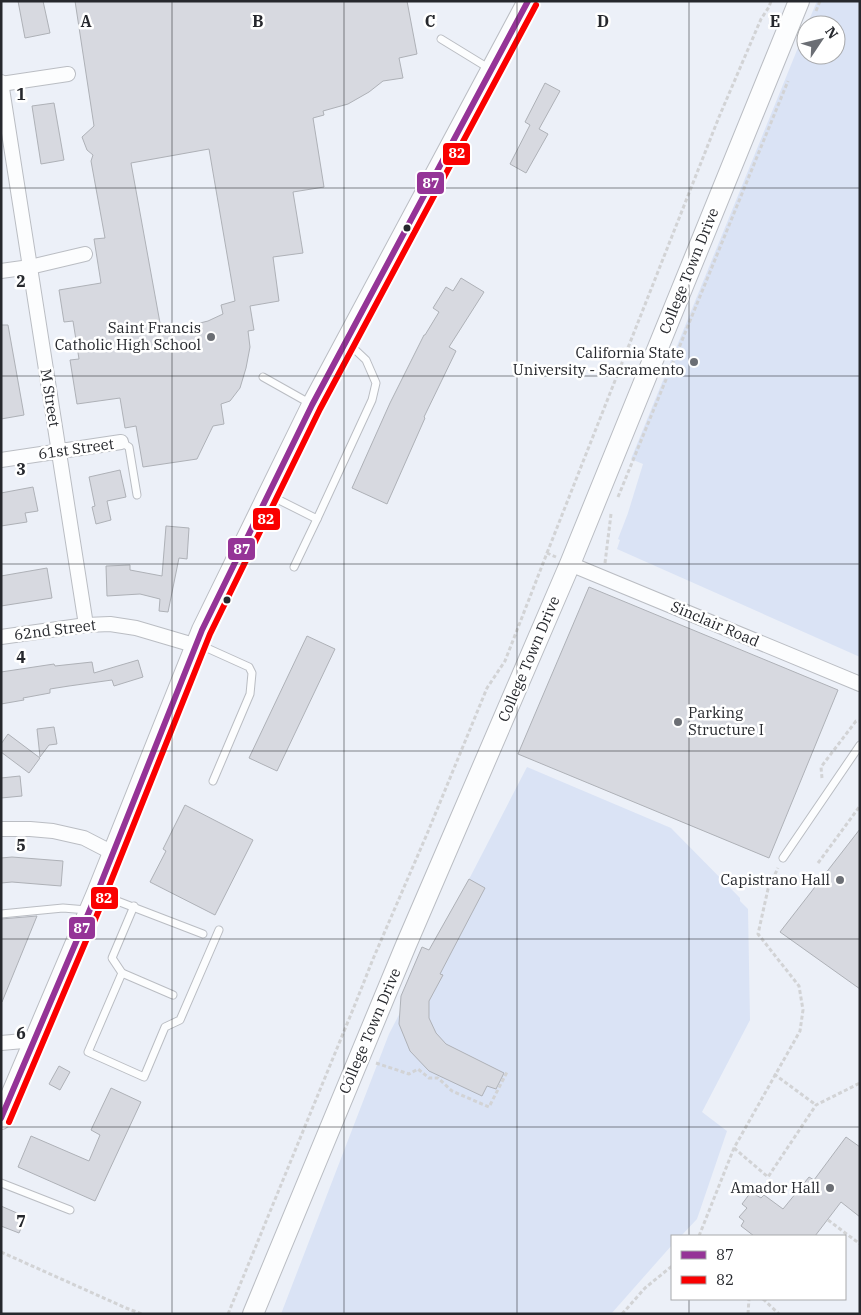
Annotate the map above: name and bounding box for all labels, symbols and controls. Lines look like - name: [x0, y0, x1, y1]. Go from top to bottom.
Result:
- text: A: [80, 11, 92, 31]
- text: B: [252, 11, 264, 31]
- text: C: [425, 11, 435, 31]
- text: D: [597, 11, 609, 31]
- text: E: [770, 11, 780, 31]
- north arrow: [796, 15, 846, 65]
- text: N: [821, 23, 842, 42]
- text: 1: [16, 84, 26, 104]
- line badge: 82: [442, 142, 471, 166]
- text: 82: [449, 144, 465, 162]
- line badge: 87: [416, 171, 445, 195]
- text: 87: [423, 174, 439, 192]
- street label: College Town Drive: [654, 205, 723, 337]
- unlabelled marker: [402, 223, 412, 233]
- text: 2: [16, 271, 26, 291]
- place label: Saint Francis Catholic High School: [55, 318, 201, 354]
- marker: Saint Francis Catholic High School: [205, 331, 217, 343]
- place label: California State University - Sacramento: [513, 343, 684, 379]
- marker: California State University - Sacramento: [688, 356, 700, 368]
- street label: M Street: [37, 367, 64, 428]
- street label: 61st Street: [37, 434, 115, 463]
- text: 3: [16, 459, 26, 479]
- line badge: 82: [252, 507, 281, 531]
- text: 82: [258, 510, 274, 528]
- line badge: 87: [227, 537, 256, 561]
- text: 87: [234, 540, 250, 558]
- street label: College Town Drive: [493, 593, 564, 725]
- unlabelled marker: [222, 595, 232, 605]
- street label: Sinclair Road: [668, 596, 762, 651]
- street label: 62nd Street: [13, 615, 97, 644]
- text: 4: [16, 647, 26, 667]
- place label: Parking Structure I: [688, 703, 764, 739]
- marker: Parking Structure I: [672, 716, 684, 728]
- text: 5: [16, 835, 26, 855]
- place label: Capistrano Hall: [720, 870, 830, 889]
- marker: Capistrano Hall: [834, 874, 846, 886]
- line badge: 82: [90, 886, 119, 910]
- text: 82: [96, 889, 112, 907]
- line badge: 87: [68, 916, 96, 940]
- text: 87: [74, 919, 90, 937]
- street label: College Town Drive: [334, 965, 405, 1097]
- text: 6: [16, 1023, 26, 1043]
- place label: Amador Hall: [731, 1178, 820, 1197]
- marker: Amador Hall: [824, 1182, 836, 1194]
- text: 7: [16, 1211, 26, 1231]
- legend: [671, 1235, 846, 1300]
- text: 87: [716, 1245, 734, 1264]
- text: 82: [716, 1270, 734, 1289]

